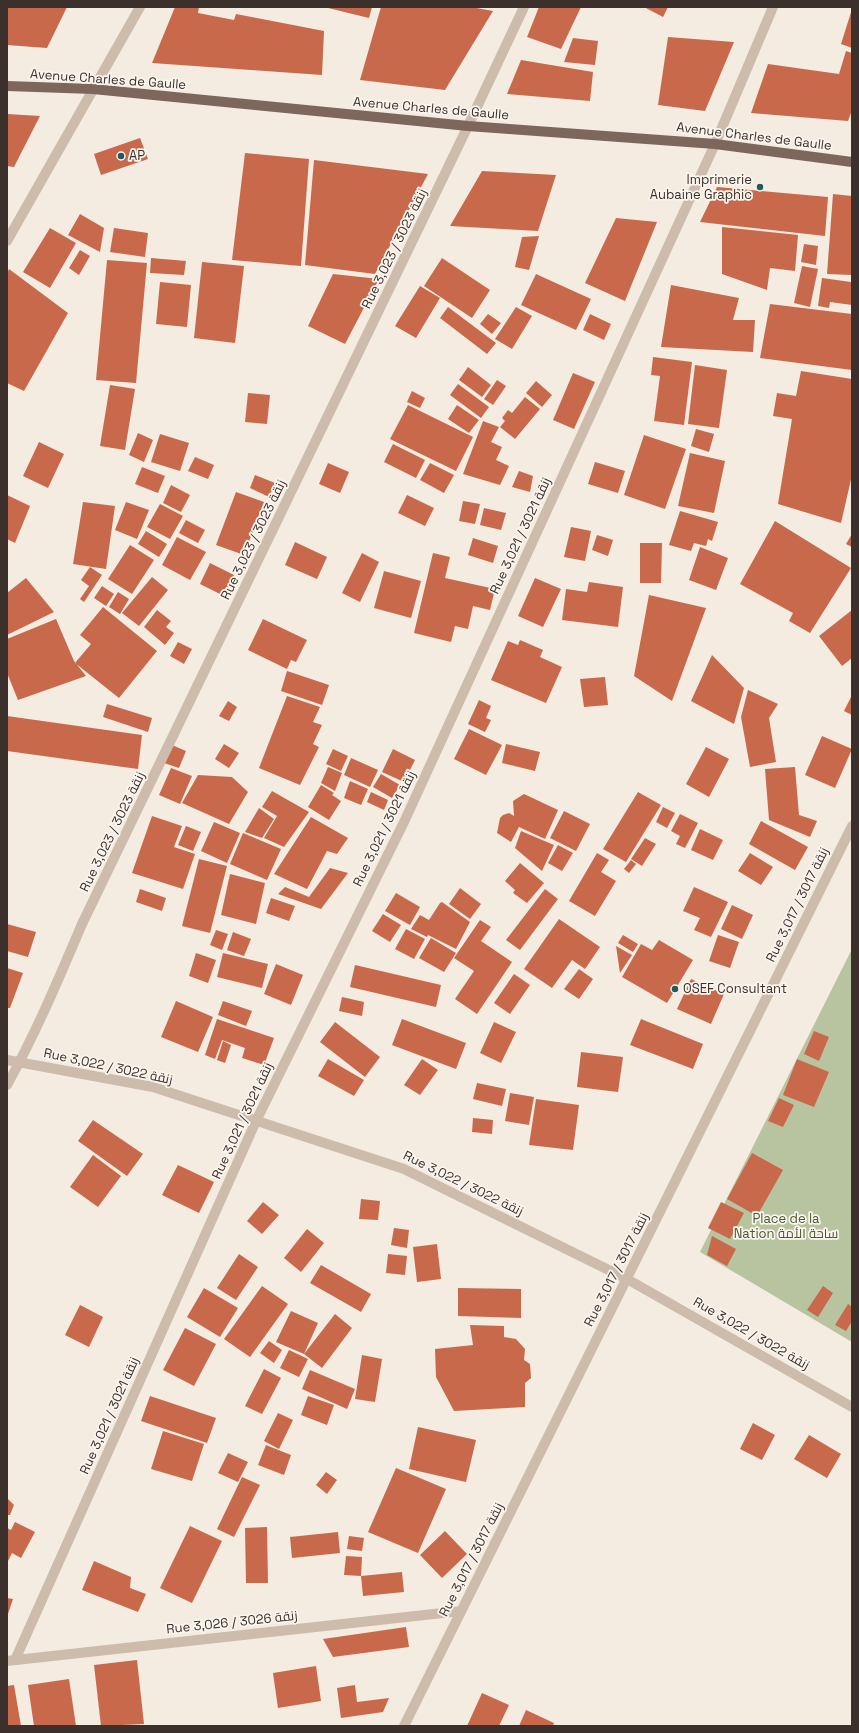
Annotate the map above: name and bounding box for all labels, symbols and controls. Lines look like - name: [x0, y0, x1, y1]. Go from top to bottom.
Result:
- street label: Avenue Charles de Gaulle: [29, 67, 187, 93]
- street label: Avenue Charles de Gaulle: [352, 94, 510, 124]
- street label: Avenue Charles de Gaulle: [675, 120, 833, 154]
- place label: AP: [129, 148, 145, 164]
- marker: AP: [116, 151, 126, 161]
- place label: Imprimerie Aubaine Graphic: [650, 172, 752, 203]
- marker: Imprimerie Aubaine Graphic: [755, 182, 765, 192]
- street label: Rue 3,023 / زنقة 3023: [359, 187, 431, 311]
- street label: Rue 3,021 / زنقة 3021: [487, 475, 555, 597]
- street label: Rue 3,023 / زنقة 3023: [218, 478, 290, 602]
- street label: Rue 3,021 / زنقة 3021: [350, 769, 420, 889]
- street label: Rue 3,023 / زنقة 3023: [77, 770, 149, 894]
- street label: Rue 3,017 / زنقة 3017: [763, 845, 833, 965]
- place label: OSEF Consultant: [683, 981, 787, 997]
- marker: OSEF Consultant: [670, 984, 680, 994]
- street label: Rue 3,022 / زنقة 3022: [42, 1046, 174, 1088]
- street label: Rue 3,021 / زنقة 3021: [209, 1060, 277, 1182]
- street label: Rue 3,022 / زنقة 3022: [400, 1148, 526, 1220]
- street label: Rue 3,017 / زنقة 3017: [582, 1210, 652, 1330]
- park label: Place de la Nation ساحة الأمة: [734, 1211, 838, 1242]
- street label: Rue 3,022 / زنقة 3022: [690, 1294, 812, 1374]
- street label: Rue 3,021 / زنقة 3021: [77, 1355, 143, 1477]
- street label: Rue 3,017 / زنقة 3017: [437, 1500, 507, 1620]
- street label: Rue 3,026 / زنقة 3026: [166, 1608, 298, 1638]

